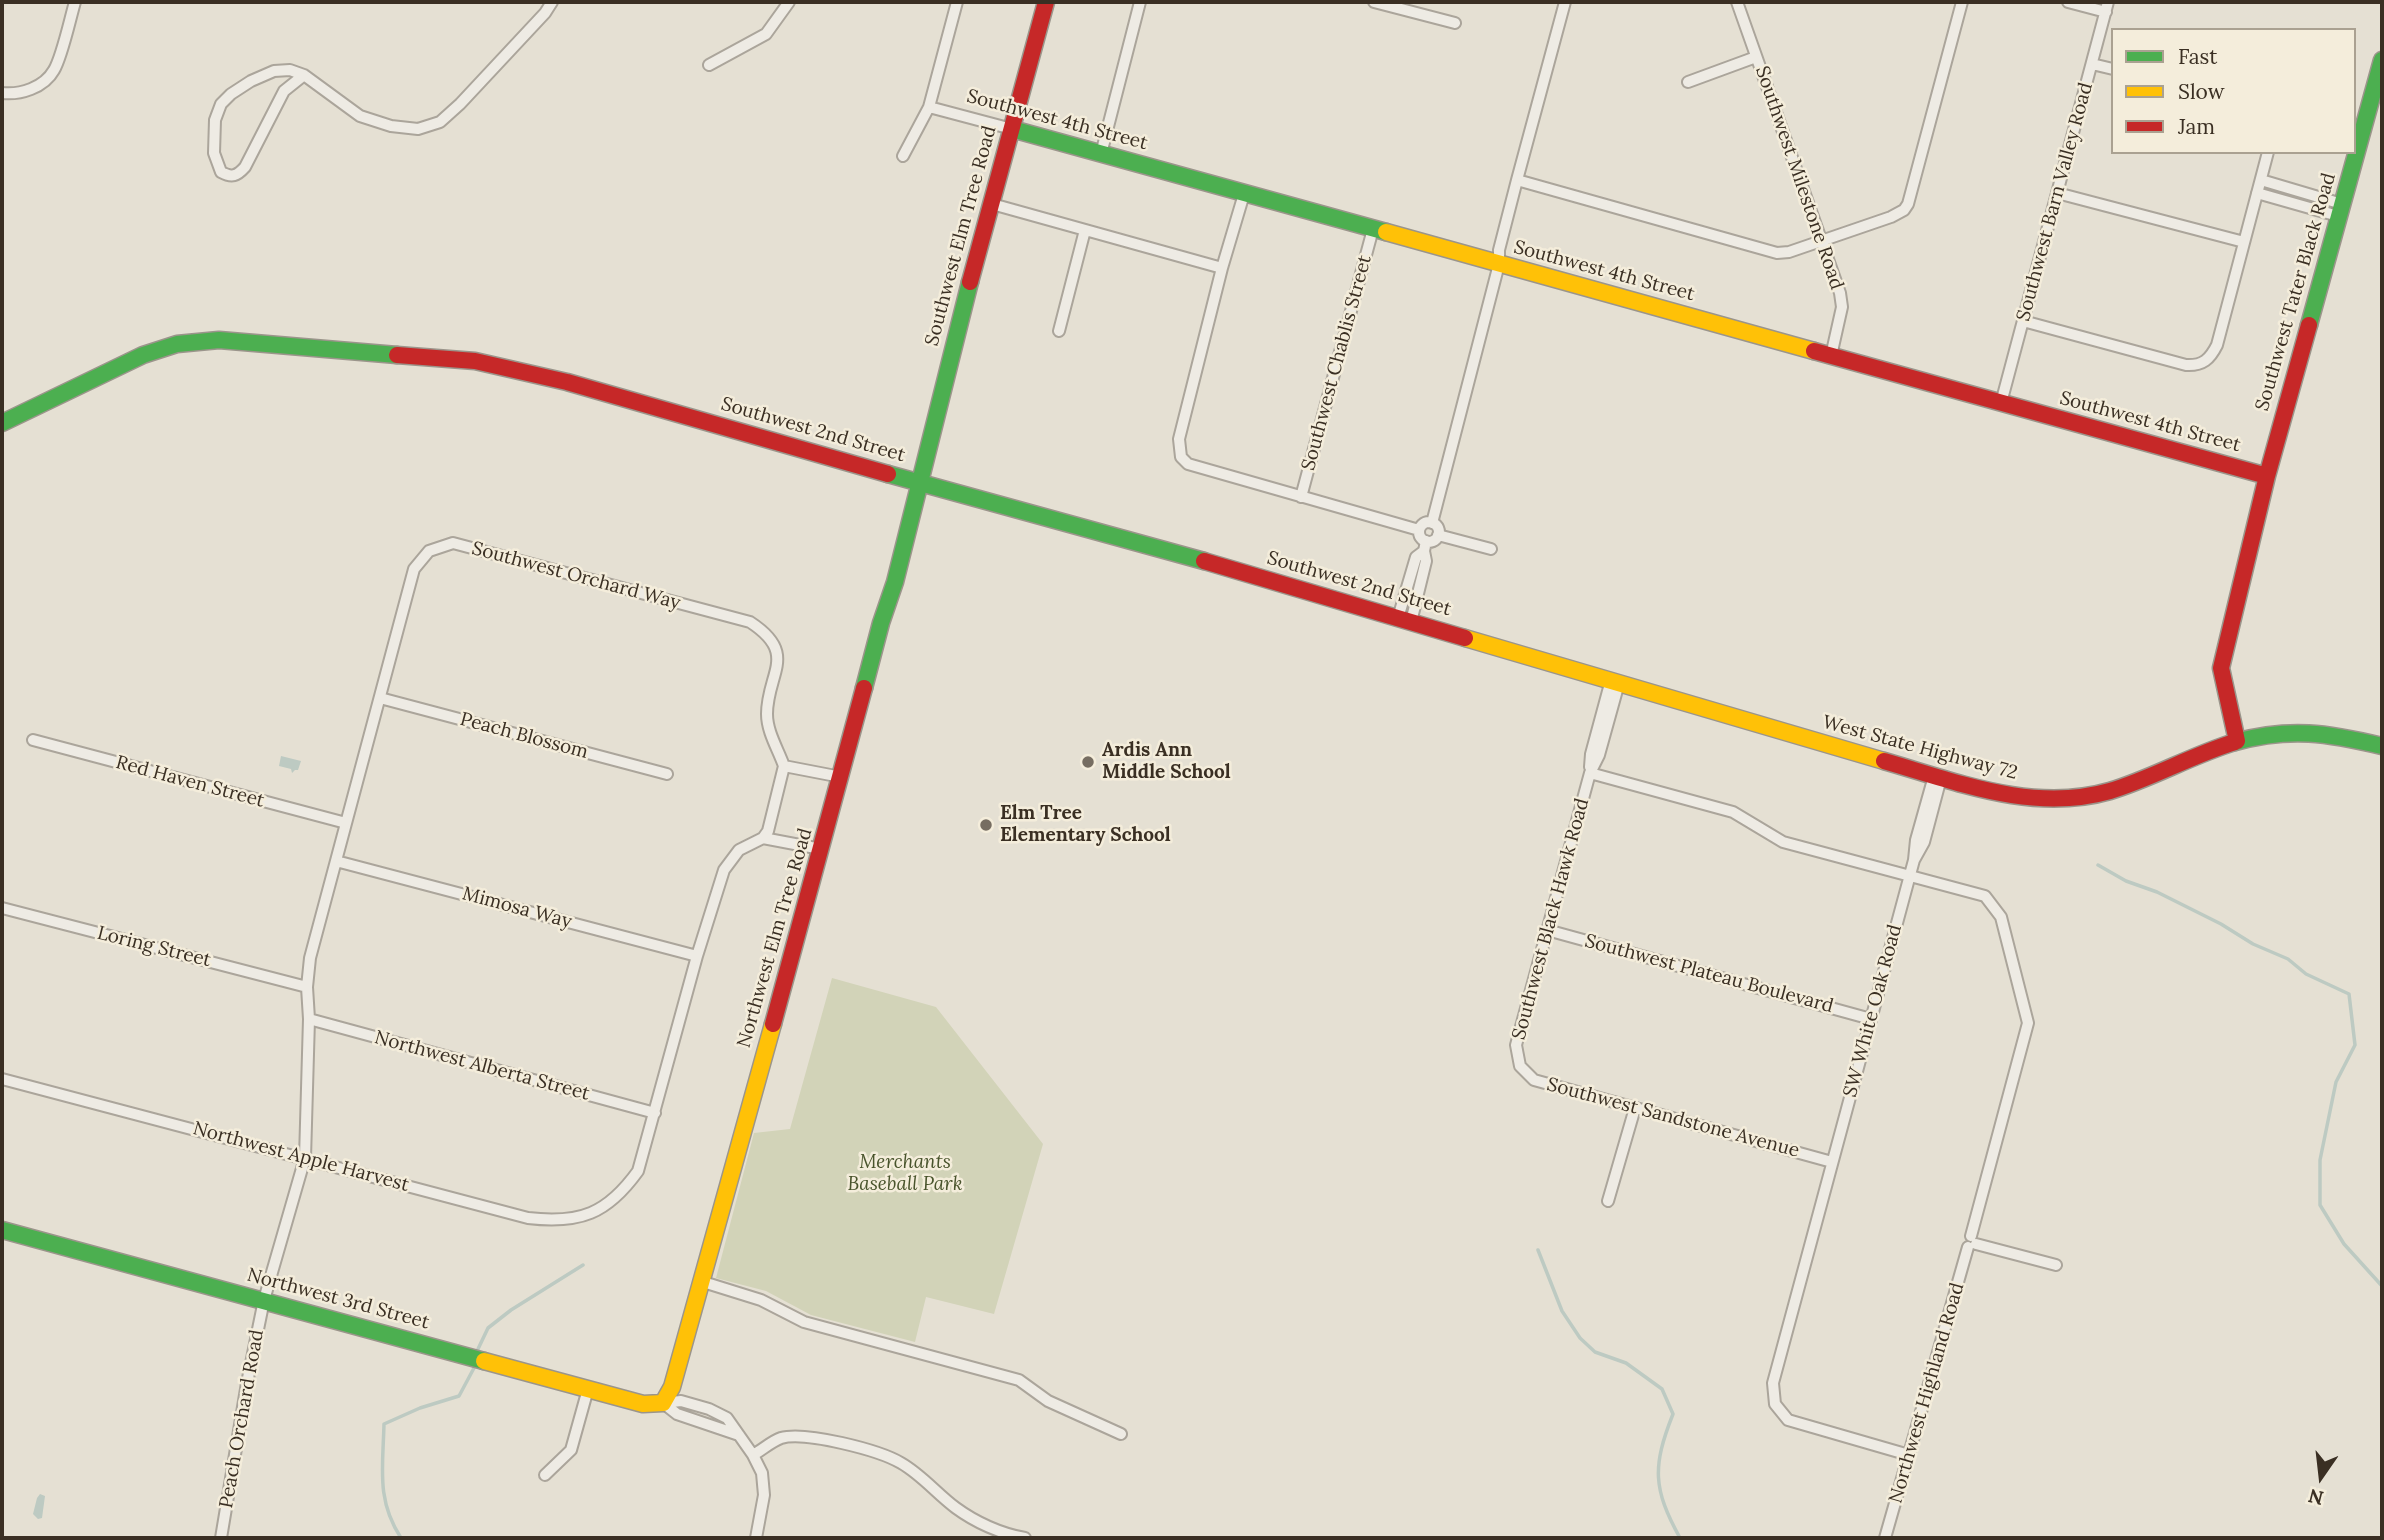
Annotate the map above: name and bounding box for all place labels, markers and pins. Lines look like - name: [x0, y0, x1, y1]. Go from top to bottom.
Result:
- place label: Ardis Ann Middle School: [1102, 740, 1231, 784]
- marker: Ardis Ann Middle School: [1080, 754, 1096, 770]
- place label: Elm Tree Elementary School: [1000, 803, 1171, 847]
- marker: Elm Tree Elementary School: [978, 817, 994, 833]

